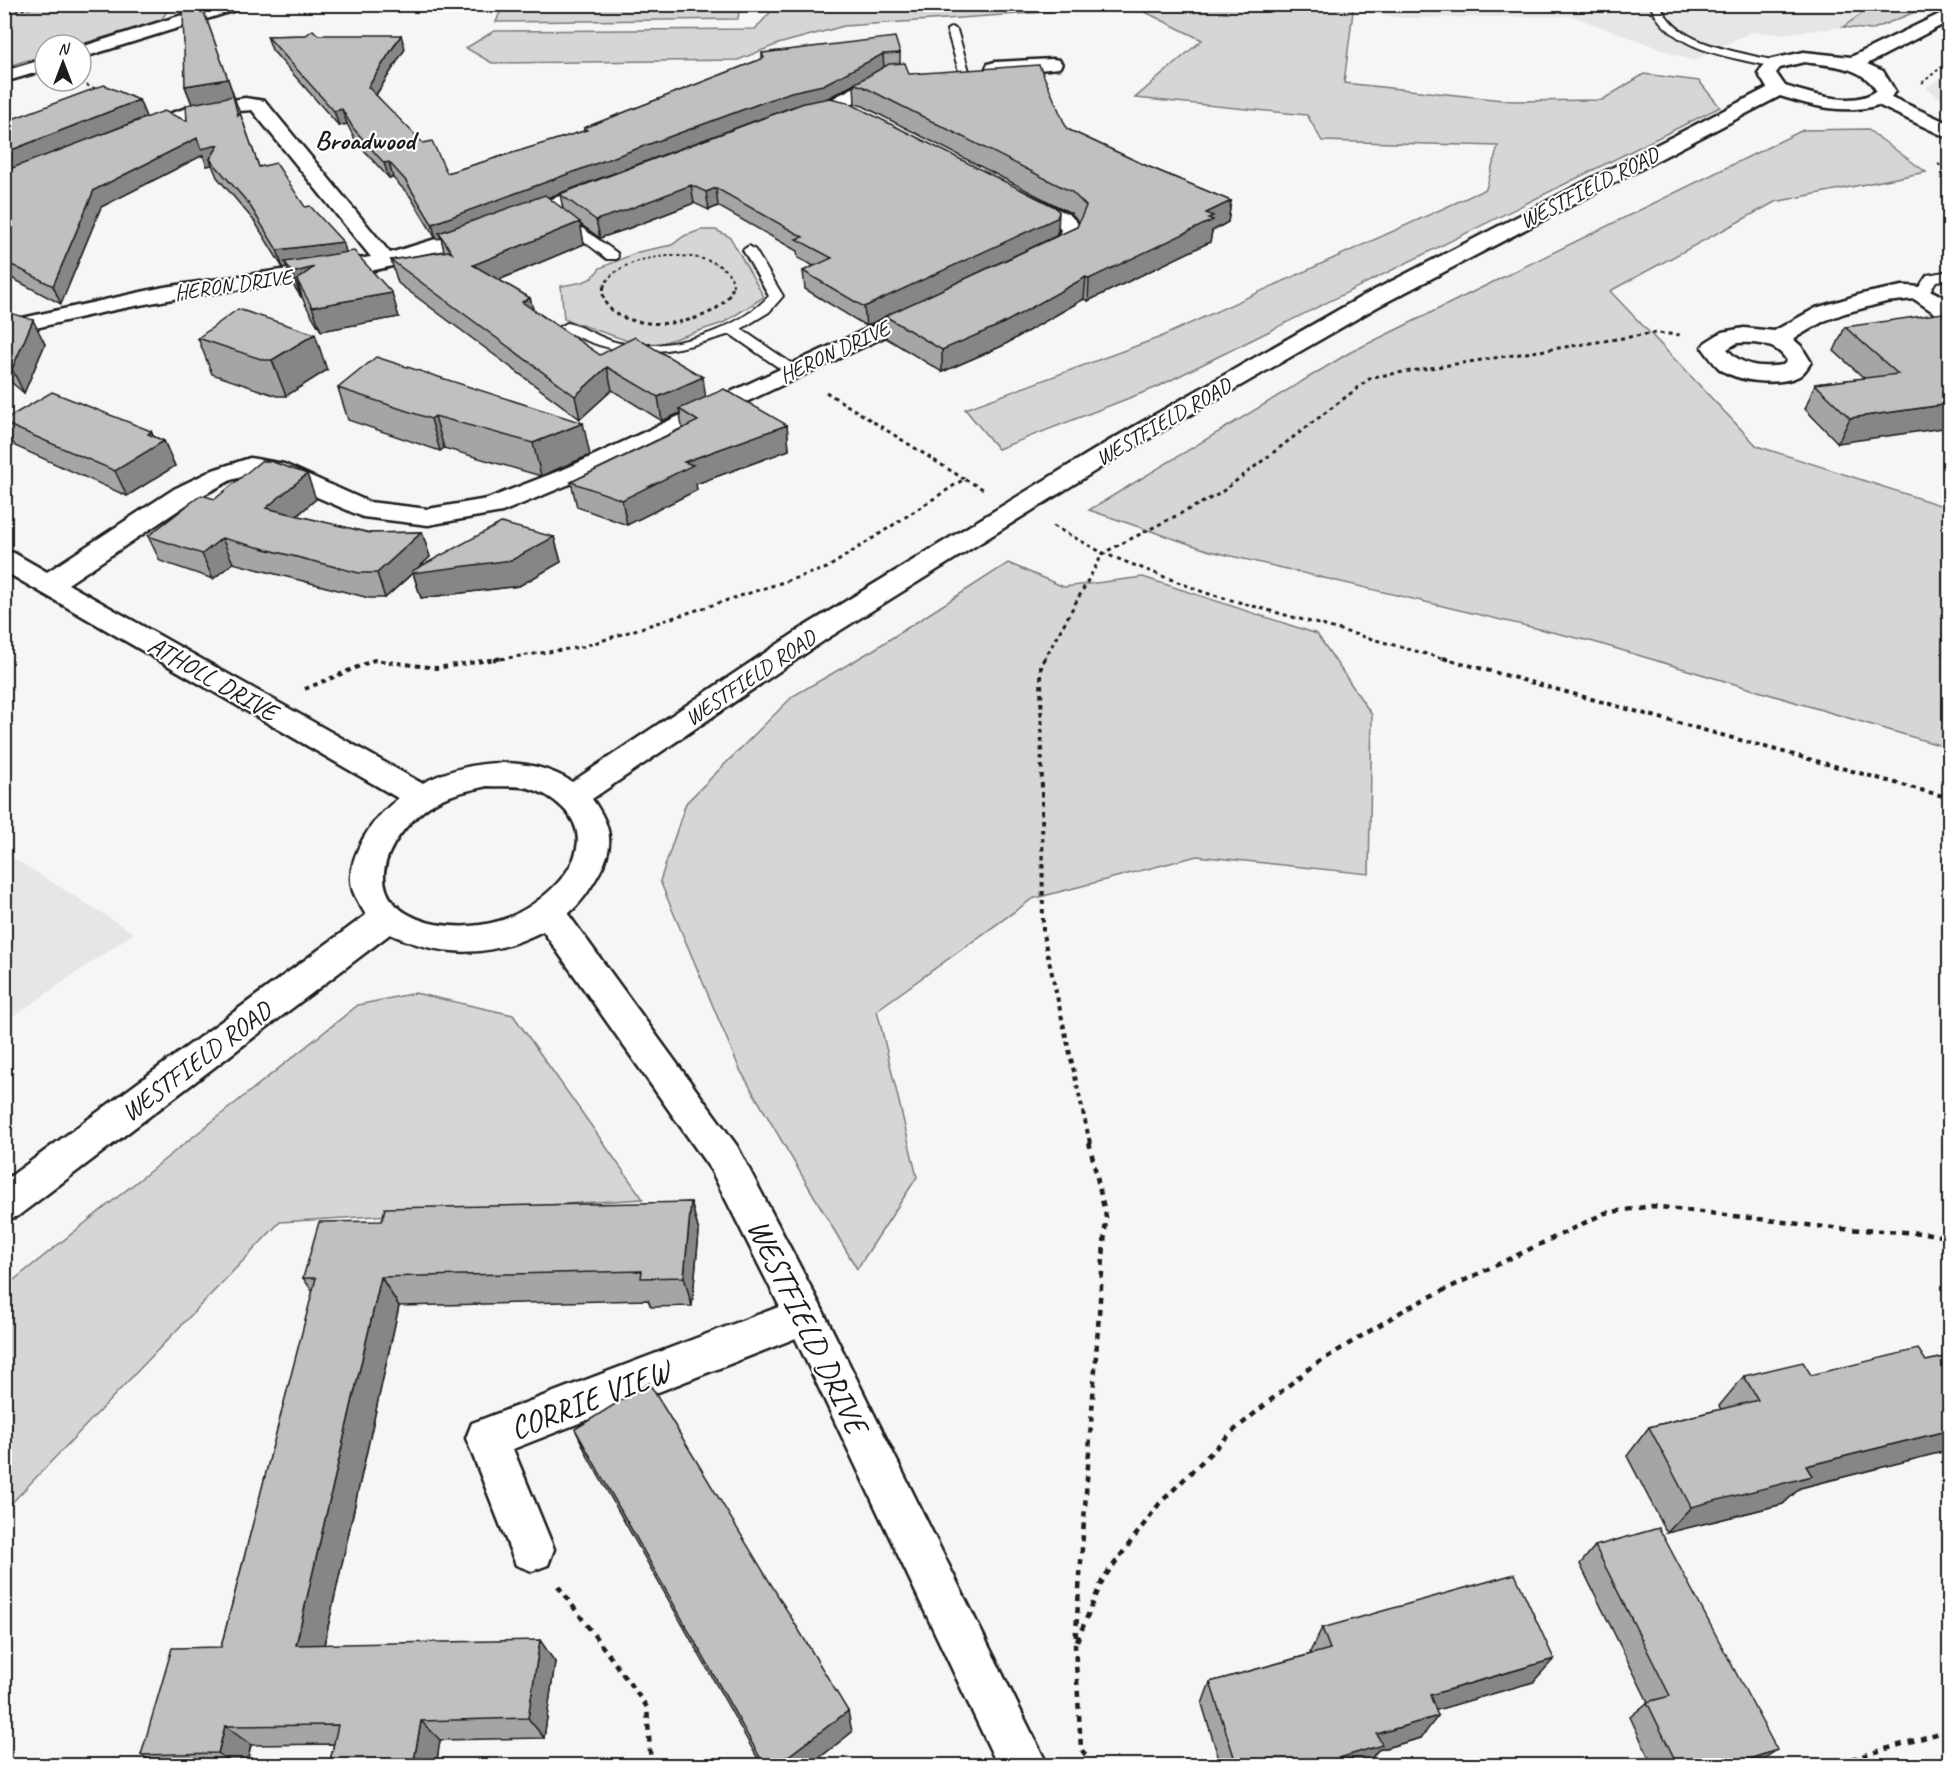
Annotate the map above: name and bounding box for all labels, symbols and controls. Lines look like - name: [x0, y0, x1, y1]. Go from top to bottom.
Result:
- north arrow: [33, 33, 93, 93]
- text: N: [58, 39, 71, 59]
- district label: Broadwood: [315, 123, 419, 157]
- street label: WESTFIELD ROAD: [1515, 140, 1666, 235]
- street label: HERON DRIVE: [173, 262, 297, 307]
- street label: HERON DRIVE: [775, 313, 897, 390]
- street label: WESTFIELD ROAD: [1091, 371, 1238, 472]
- street label: WESTFIELD ROAD: [680, 622, 823, 732]
- street label: ATHOLL DRIVE: [142, 628, 286, 730]
- street label: WESTFIELD ROAD: [115, 993, 280, 1129]
- street label: WESTFIELD DRIVE: [738, 1212, 879, 1444]
- street label: CORRIE VIEW: [504, 1349, 679, 1449]

